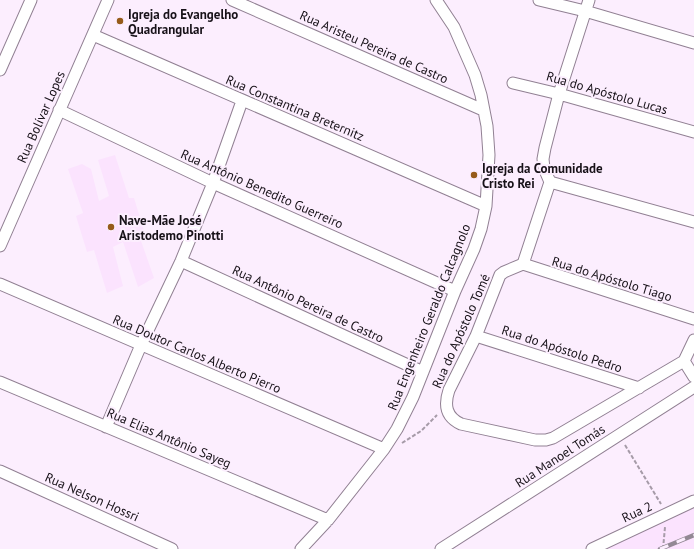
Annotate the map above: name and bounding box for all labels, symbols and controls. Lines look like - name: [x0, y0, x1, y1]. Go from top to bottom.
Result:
- place label: Igreja do Evangelho Quadrangular: [128, 6, 238, 38]
- street label: Rua Aristeu Pereira de Castro: [297, 7, 451, 87]
- marker: Igreja do Evangelho Quadrangular: [115, 16, 125, 26]
- street label: Rua Bolívar Lopes: [13, 68, 69, 166]
- street label: Rua do Apóstolo Lucas: [544, 68, 670, 118]
- street label: Rua Constantina Breternitz: [223, 71, 367, 145]
- street label: Rua Antônio Benedito Guerreiro: [178, 145, 346, 233]
- place label: Igreja da Comunidade Cristo Rei: [482, 160, 603, 192]
- marker: Igreja da Comunidade Cristo Rei: [469, 170, 479, 180]
- place label: Nave-Mãe José Aristodemo Pinotti: [119, 212, 224, 244]
- street label: Rua Engenheiro Geraldo Calcagnolo: [384, 221, 474, 413]
- marker: Nave-Mãe José Aristodemo Pinotti: [106, 222, 116, 232]
- street label: Rua do Apóstolo Tiago: [550, 253, 674, 305]
- street label: Rua Antônio Pereira de Castro: [229, 261, 387, 347]
- street label: Rua do Apóstolo Tomé: [428, 271, 494, 391]
- street label: Rua Doutor Carlos Alberto Pierro: [110, 311, 284, 397]
- street label: Rua do Apóstolo Pedro: [500, 321, 625, 377]
- street label: Rua Elias Antônio Sayeg: [104, 404, 234, 472]
- street label: Rua Manoel Tomás: [512, 421, 608, 491]
- street label: Rua Nelson Hossri: [42, 469, 142, 525]
- street label: Rua 2: [619, 498, 655, 526]

